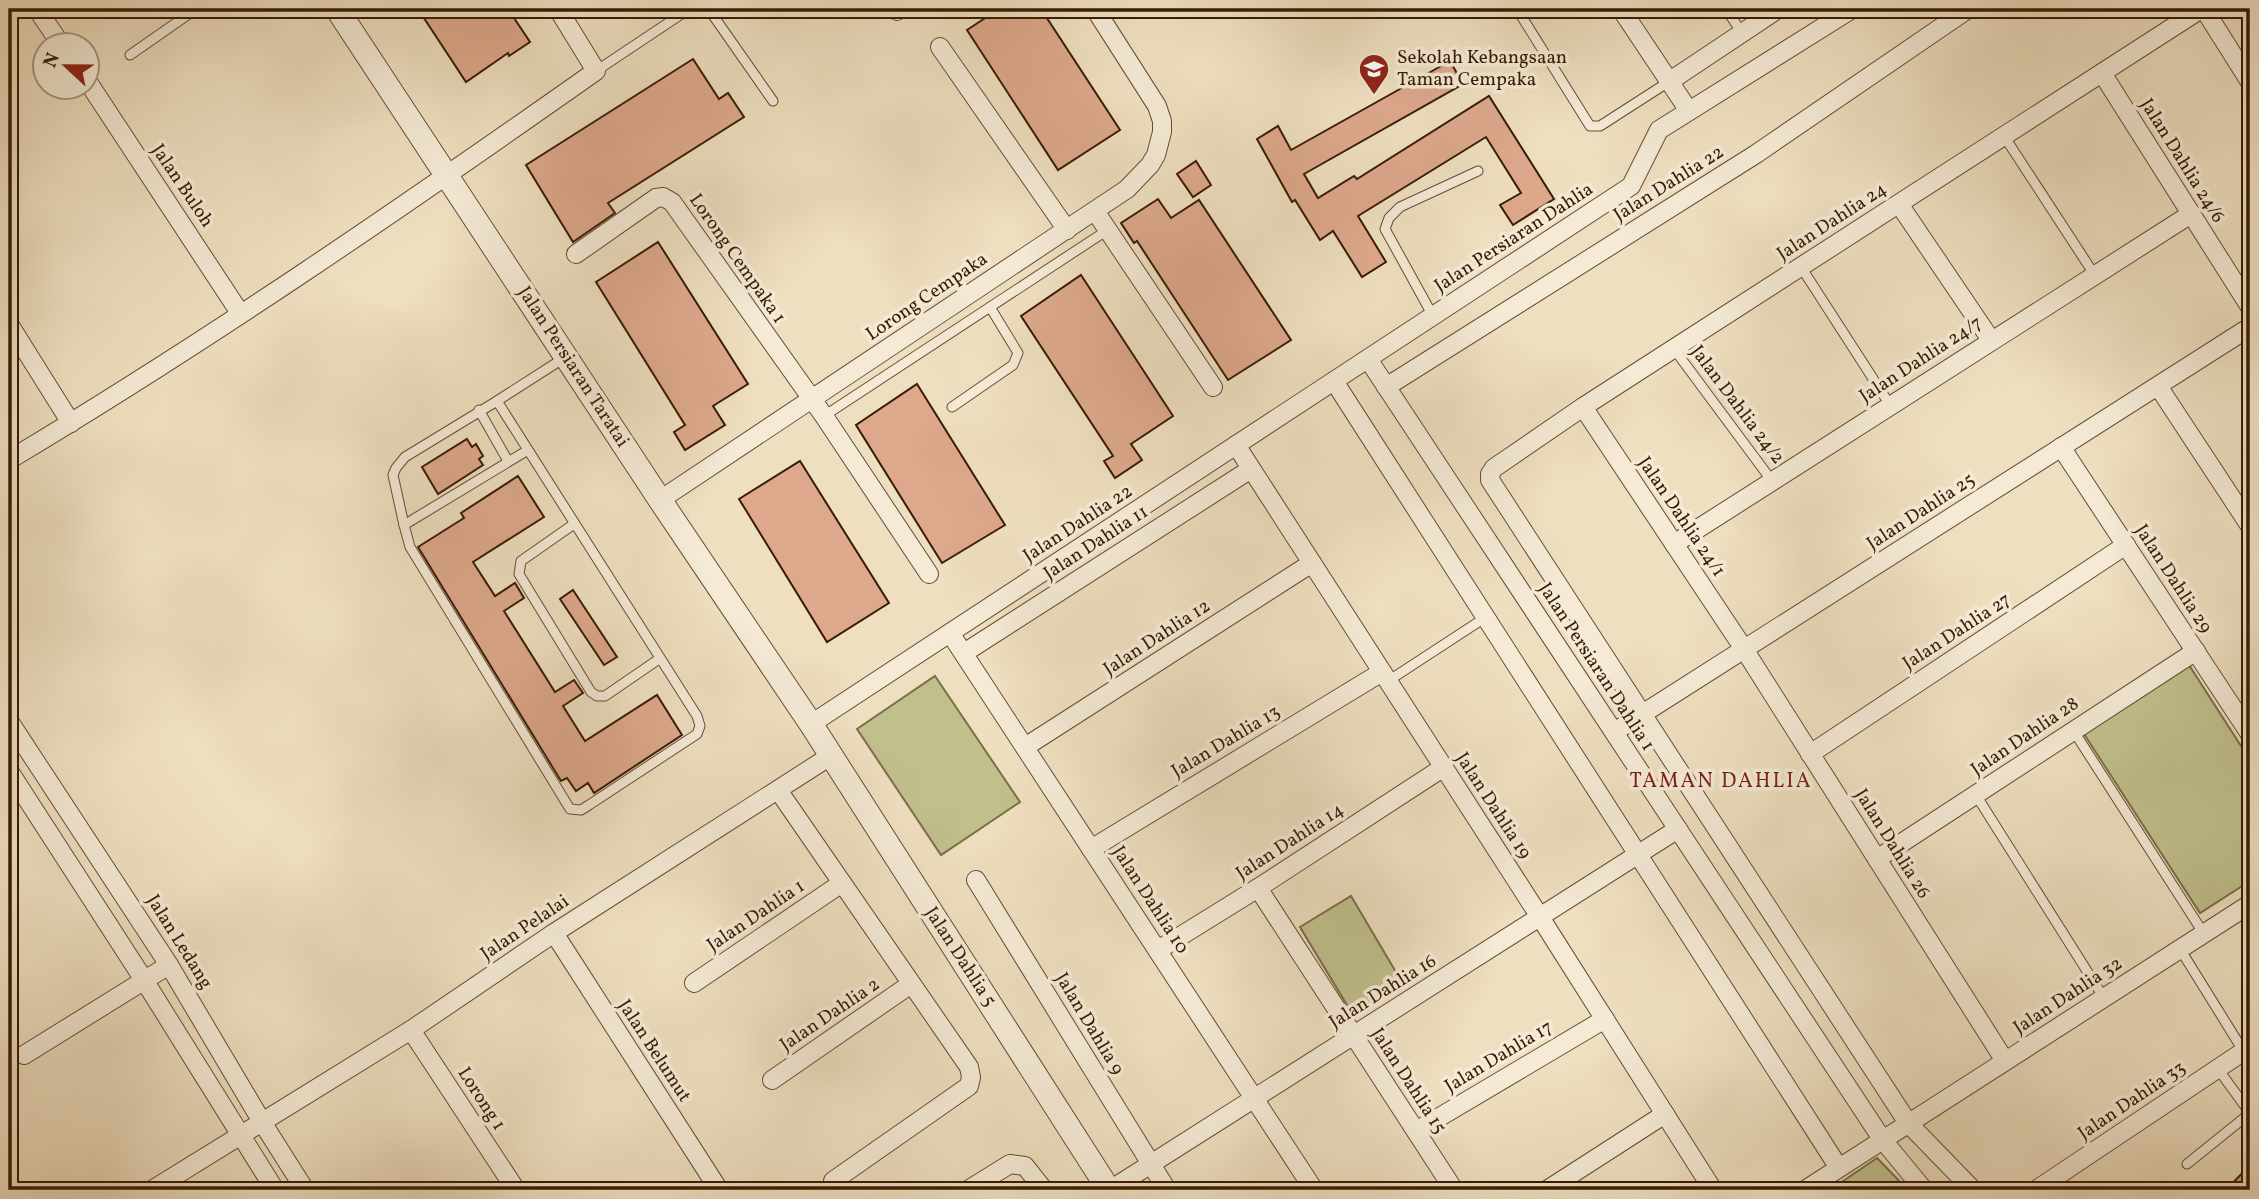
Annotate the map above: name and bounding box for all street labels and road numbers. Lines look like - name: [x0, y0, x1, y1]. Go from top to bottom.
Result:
- street label: Jalan Dahlia 24/6: [2133, 94, 2231, 228]
- street label: Jalan Buloh: [145, 139, 219, 233]
- street label: Jalan Dahlia 22: [1609, 140, 1729, 228]
- street label: Jalan Persiaran Dahlia: [1429, 177, 1599, 299]
- street label: Jalan Dahlia 24: [1772, 177, 1892, 267]
- street label: Lorong Cempaka 1: [682, 189, 792, 329]
- street label: Lorong Cempaka: [861, 246, 993, 348]
- street label: Jalan Persiaran Taratai: [511, 281, 635, 453]
- street label: Jalan Dahlia 24/7: [1854, 310, 1988, 410]
- street label: Jalan Dahlia 24/2: [1684, 340, 1790, 470]
- street label: Jalan Dahlia 24/1: [1631, 452, 1731, 582]
- street label: Jalan Dahlia 25: [1862, 467, 1980, 557]
- street label: Jalan Dahlia 22: [1018, 479, 1138, 569]
- street label: Jalan Dahlia 11: [1039, 499, 1153, 587]
- street label: Jalan Dahlia 29: [2128, 519, 2218, 639]
- street label: Jalan Persiaran Dahlia 1: [1532, 578, 1660, 756]
- street label: Jalan Dahlia 27: [1898, 587, 2016, 677]
- street label: Jalan Dahlia 12: [1098, 594, 1216, 682]
- street label: Jalan Dahlia 28: [1966, 691, 2084, 783]
- street label: Jalan Dahlia 13: [1167, 699, 1285, 785]
- street label: Jalan Dahlia 19: [1449, 748, 1537, 865]
- street label: Jalan Dahlia 26: [1848, 784, 1936, 904]
- street label: Jalan Dahlia 14: [1231, 797, 1349, 887]
- street label: Jalan Dahlia 10: [1105, 841, 1195, 959]
- street label: Jalan Dahlia 1: [702, 874, 810, 958]
- street label: Jalan Pelalai: [476, 889, 575, 967]
- street label: Jalan Ledang: [140, 890, 218, 994]
- street label: Jalan Dahlia 5: [918, 902, 1002, 1012]
- street label: Jalan Dahlia 16: [1324, 949, 1442, 1035]
- street label: Jalan Dahlia 32: [2008, 951, 2128, 1041]
- street label: Jalan Dahlia 9: [1048, 968, 1130, 1080]
- street label: Jalan Dahlia 2: [775, 972, 885, 1058]
- street label: Jalan Belumut: [611, 995, 697, 1108]
- street label: Jalan Dahlia 17: [1440, 1014, 1558, 1100]
- street label: Jalan Dahlia 15: [1364, 1023, 1452, 1139]
- street label: Jalan Dahlia 33: [2073, 1055, 2191, 1147]
- street label: Lorong 1: [451, 1062, 511, 1136]

